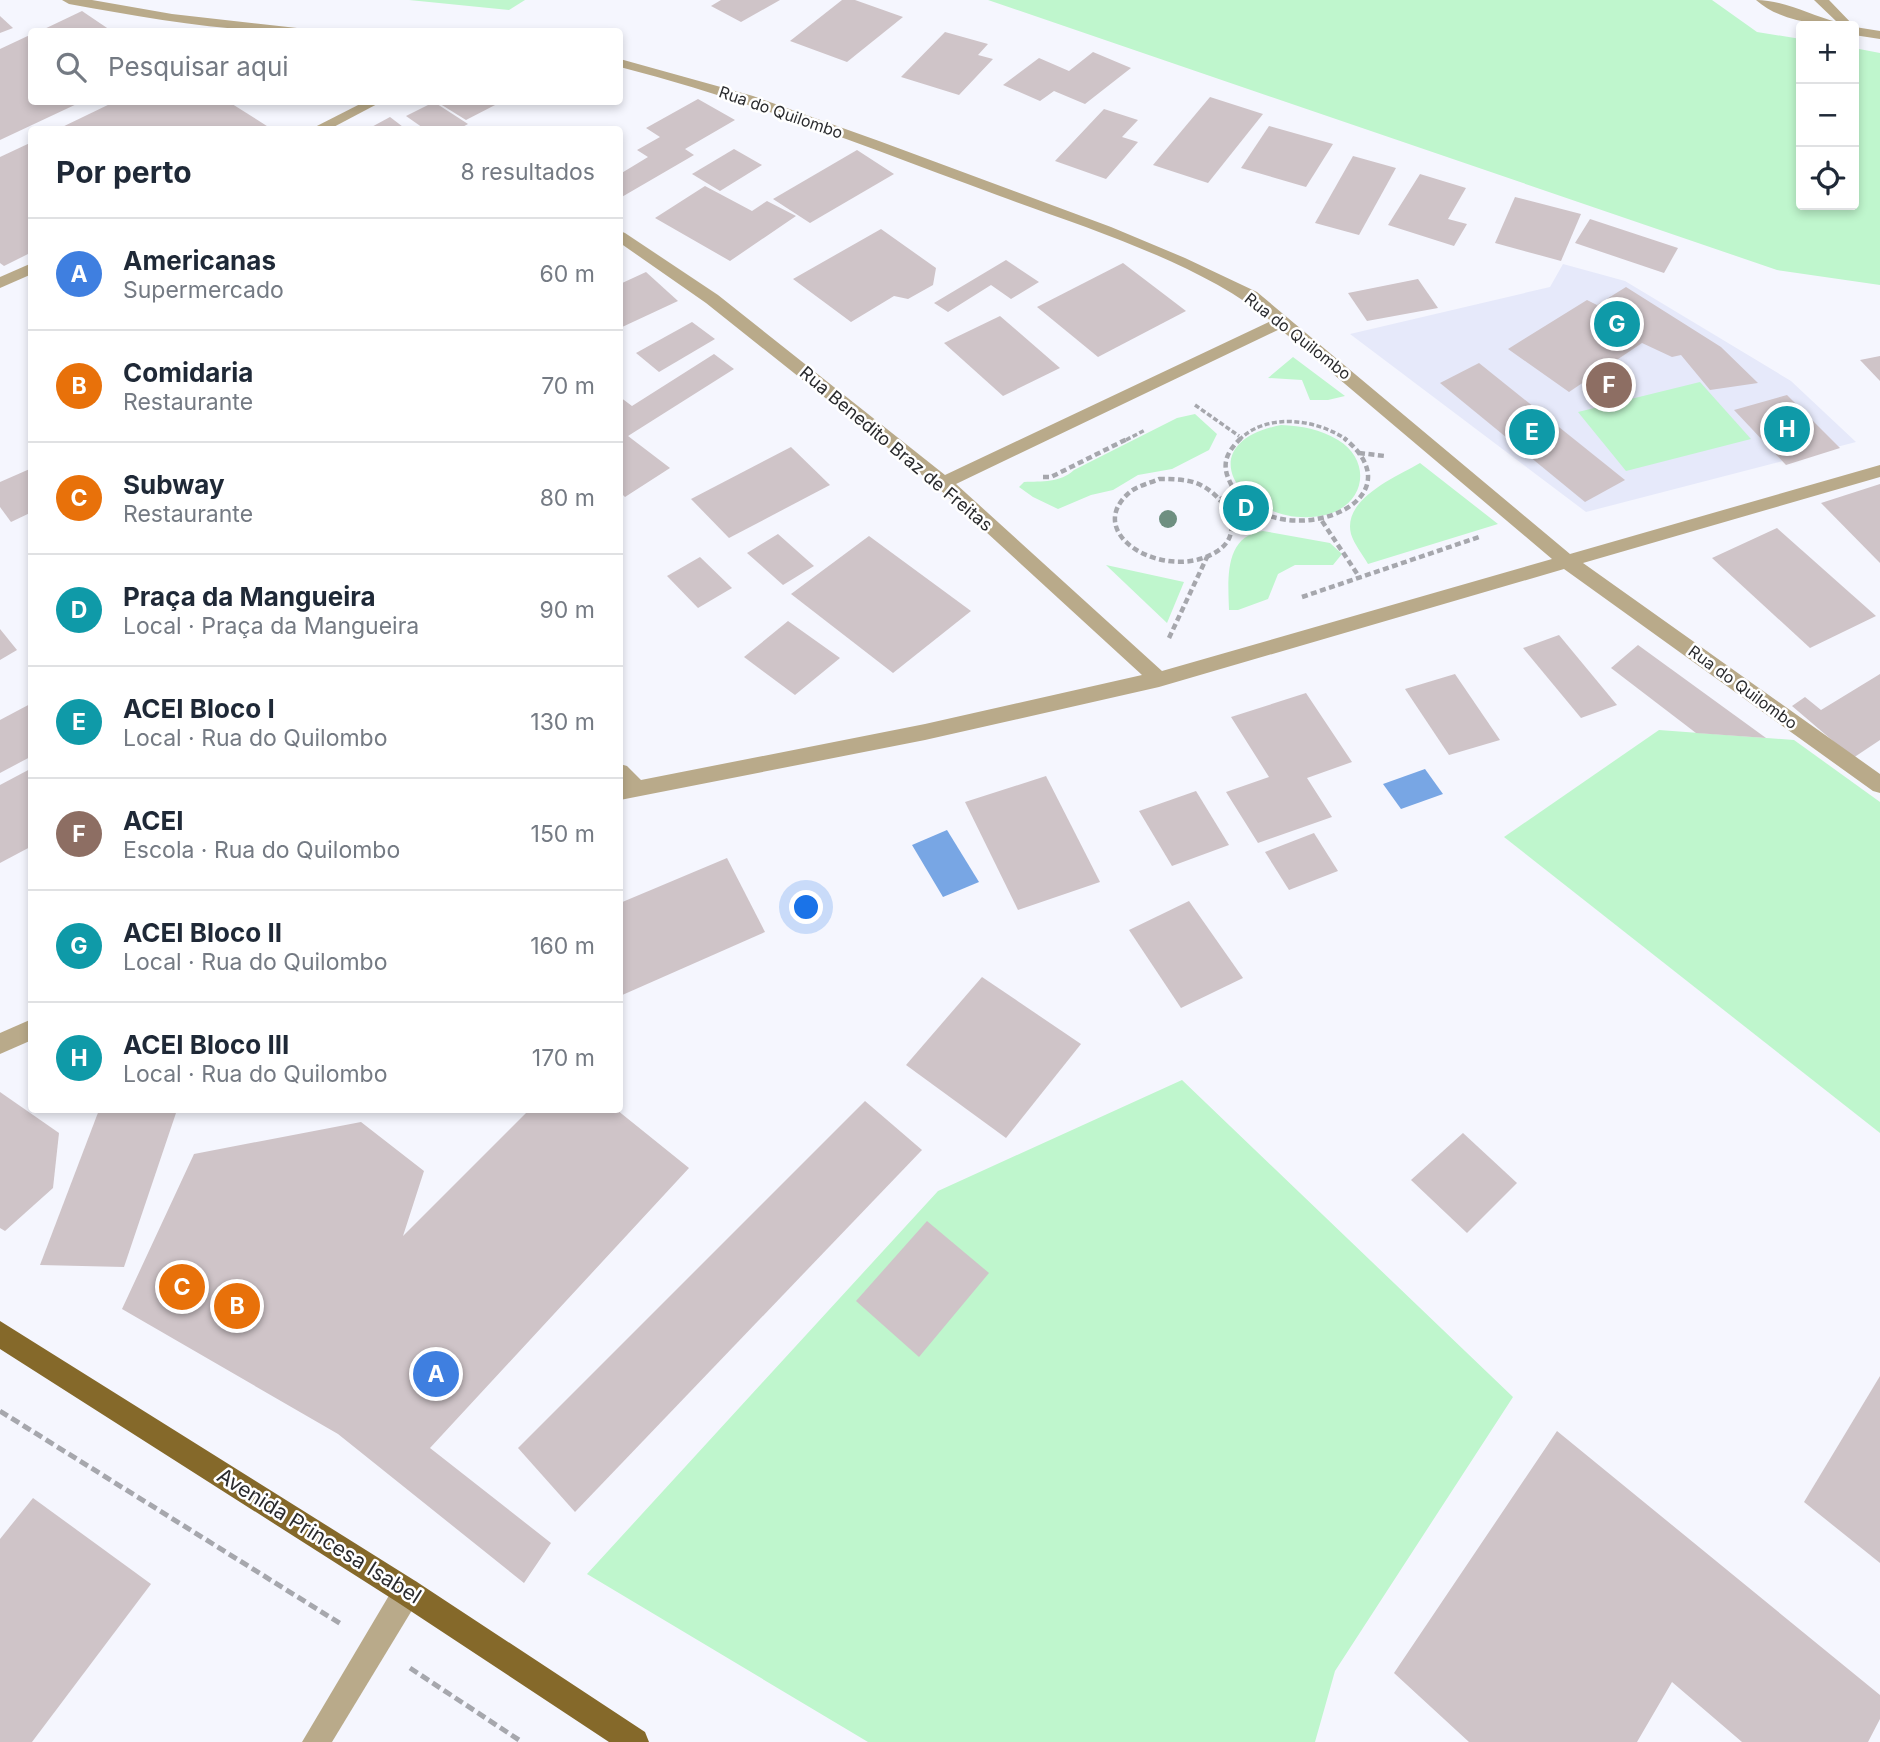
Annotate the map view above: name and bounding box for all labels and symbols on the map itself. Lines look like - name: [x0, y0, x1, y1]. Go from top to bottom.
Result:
- street label: Rua do Quilombo: [716, 81, 846, 143]
- street label: Rua do Quilombo: [1241, 288, 1355, 384]
- pin: G: [1594, 298, 1640, 350]
- pin: F: [1586, 359, 1632, 411]
- street label: Rua Benedito Braz de Freitas: [796, 362, 997, 535]
- pin: H: [1764, 403, 1810, 455]
- pin: E: [1509, 406, 1555, 458]
- pin: D: [1223, 482, 1269, 534]
- street label: Rua do Quilombo: [1685, 641, 1801, 733]
- your location: [789, 890, 823, 924]
- pin: C: [159, 1261, 205, 1313]
- pin: B: [214, 1280, 260, 1332]
- pin: A: [413, 1348, 459, 1400]
- street label: Avenida Princesa Isabel: [213, 1463, 426, 1609]

